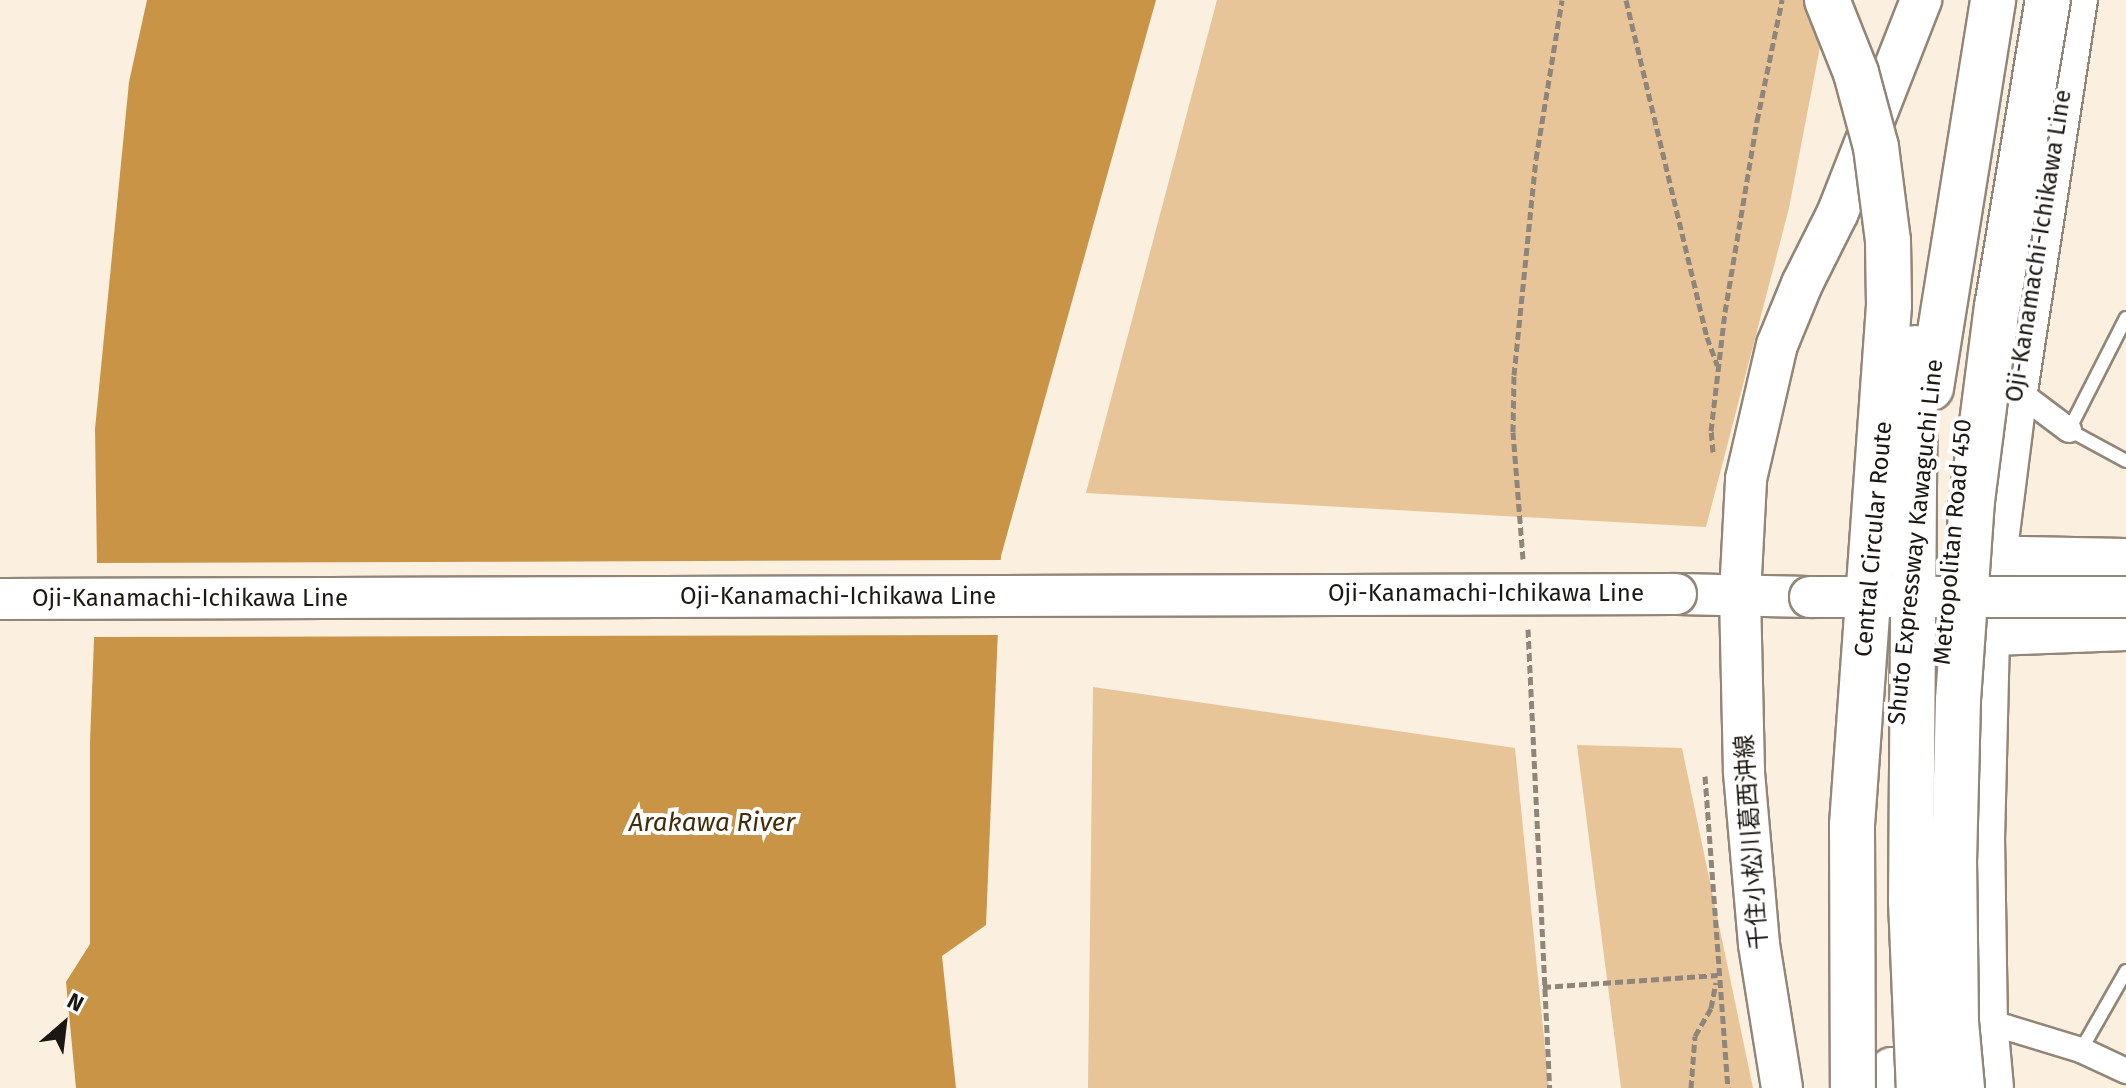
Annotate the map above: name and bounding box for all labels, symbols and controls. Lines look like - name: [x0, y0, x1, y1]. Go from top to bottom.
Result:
- street label: Oji-Kanamachi-Ichikawa Line: [2000, 88, 2078, 404]
- street label: Shuto Expressway Kawaguchi Line: [1882, 358, 1950, 726]
- street label: Metropolitan Road 450: [1928, 418, 1978, 666]
- street label: Central Circular Route: [1849, 420, 1899, 658]
- street label: Oji-Kanamachi-Ichikawa Line: [1328, 580, 1644, 608]
- street label: Oji-Kanamachi-Ichikawa Line: [680, 583, 996, 611]
- street label: Oji-Kanamachi-Ichikawa Line: [32, 585, 348, 613]
- street label: 千住小松川葛西沖線: [1730, 733, 1774, 951]
- water label: Arakawa River: [629, 807, 795, 839]
- north arrow: [24, 984, 104, 1064]
- text: N: [63, 987, 88, 1018]

